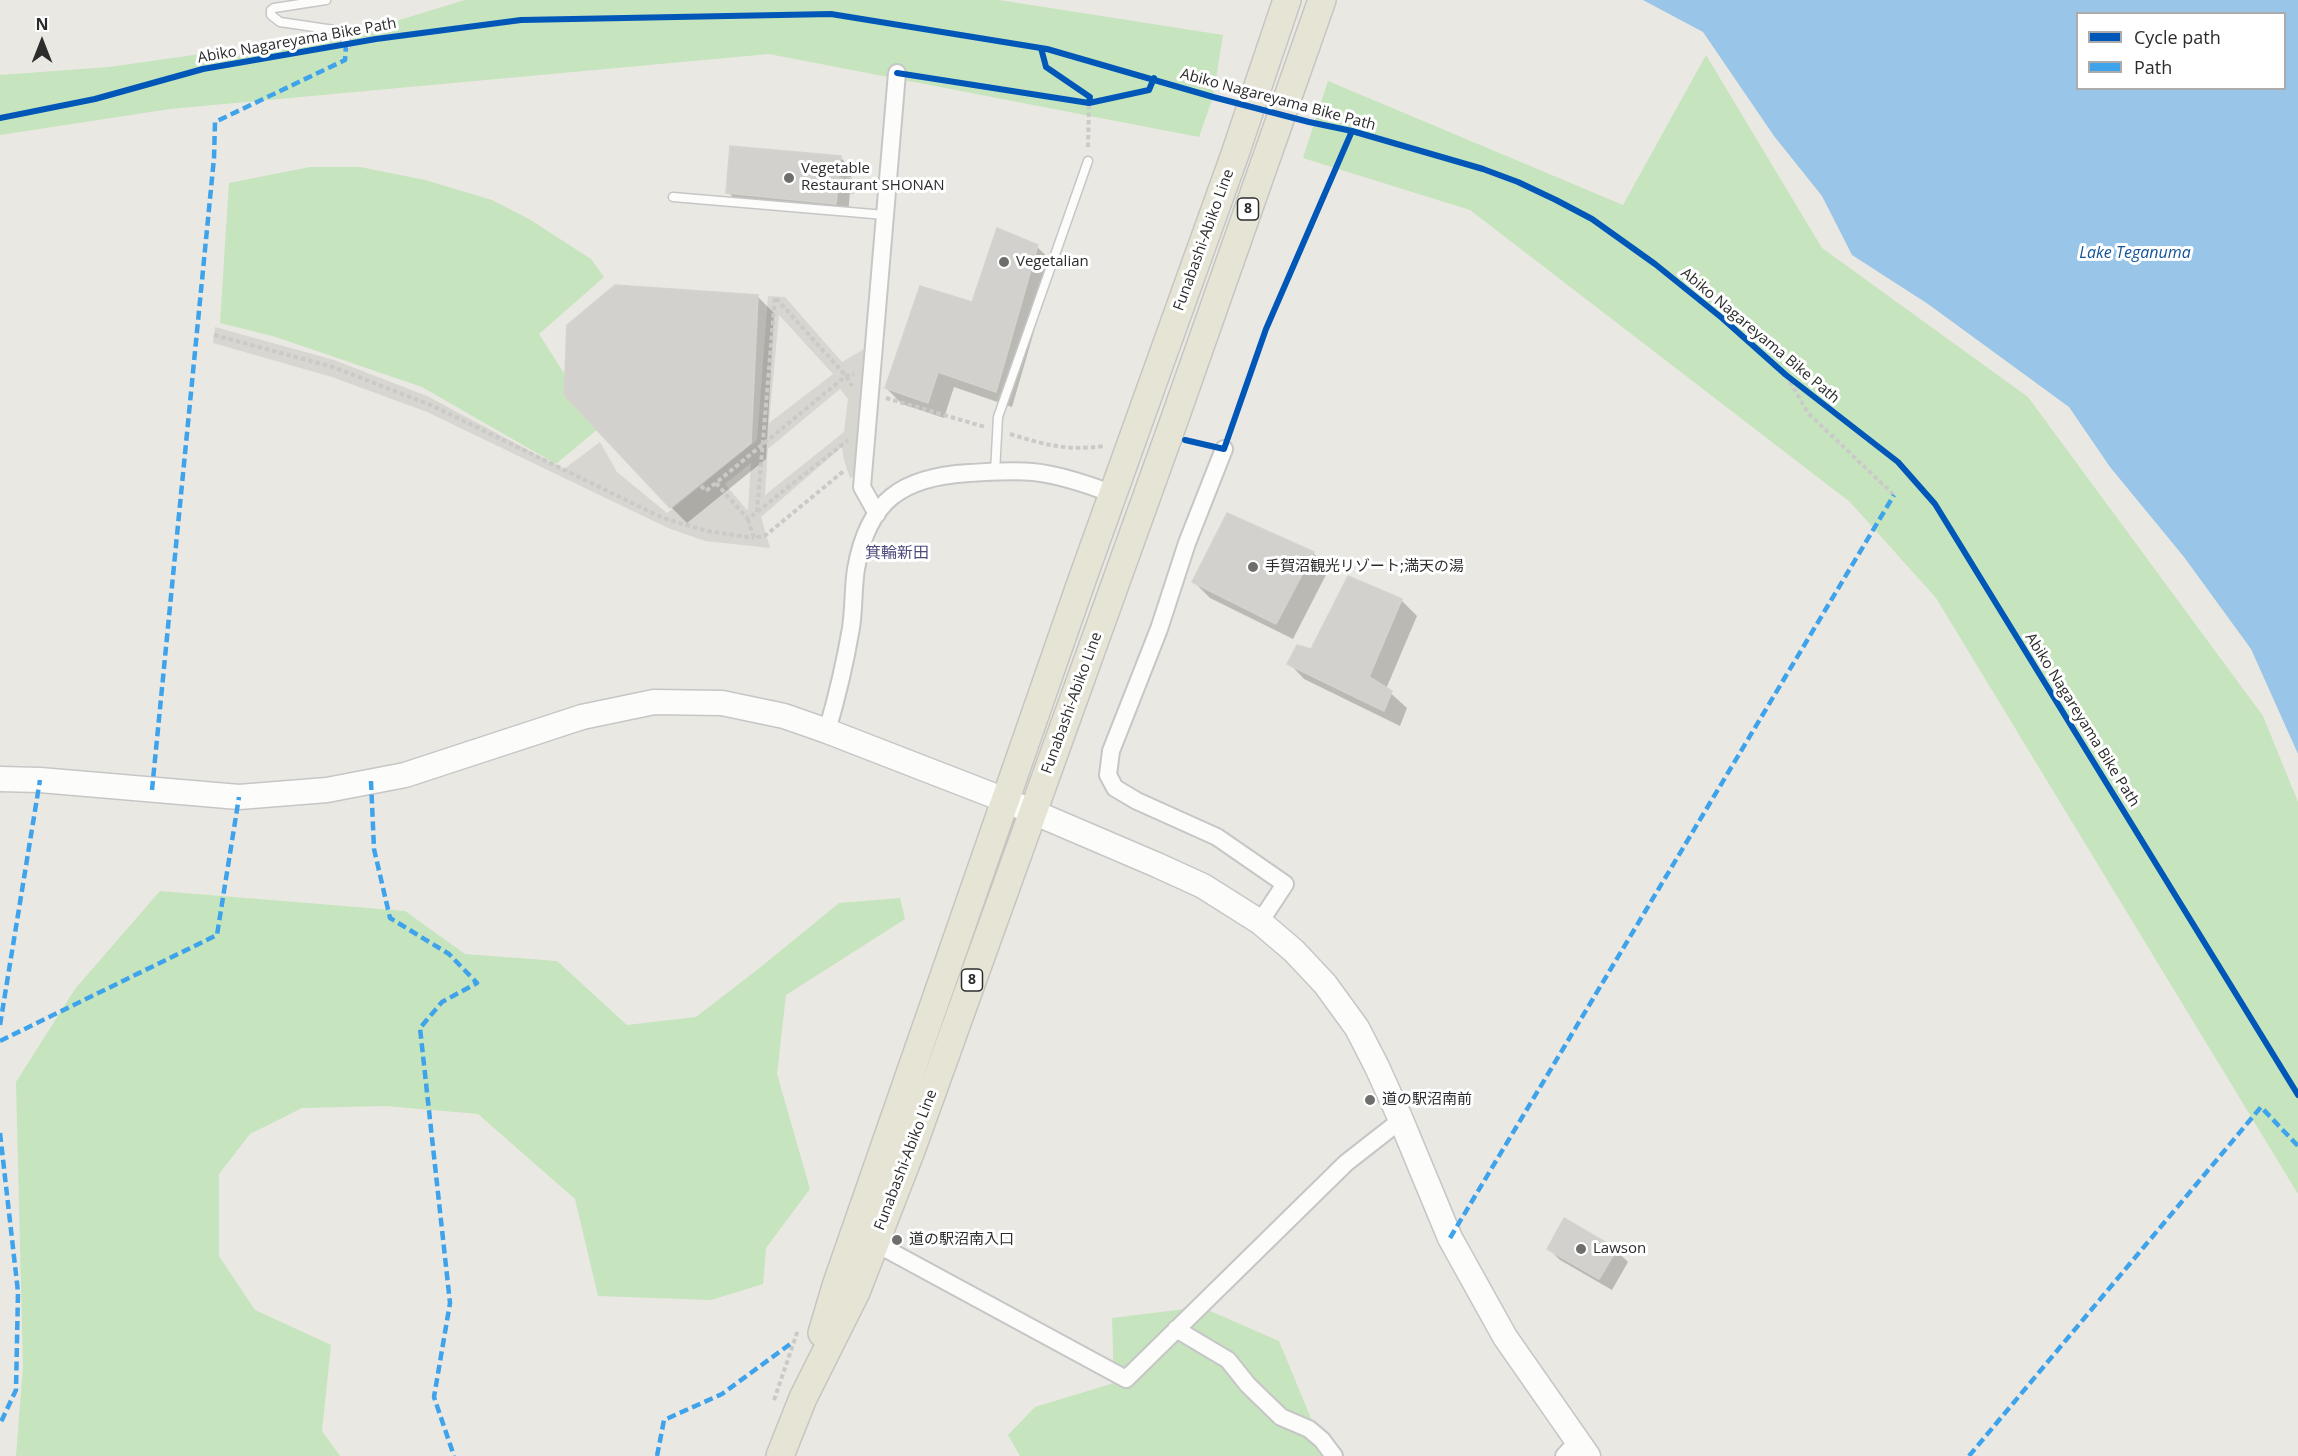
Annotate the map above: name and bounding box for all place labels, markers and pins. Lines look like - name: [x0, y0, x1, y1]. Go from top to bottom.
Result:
- place label: Vegetable Restaurant SHONAN: [801, 160, 945, 195]
- marker: Vegetable Restaurant SHONAN: [782, 171, 796, 185]
- place label: Vegetalian: [1016, 253, 1089, 271]
- marker: Vegetalian: [997, 255, 1011, 269]
- place label: 手賀沼観光リゾート;満天の湯: [1265, 558, 1464, 576]
- marker: 手賀沼観光リゾート;満天の湯: [1246, 560, 1260, 574]
- place label: 道の駅沼南前: [1382, 1091, 1472, 1109]
- marker: 道の駅沼南前: [1363, 1093, 1377, 1107]
- place label: 道の駅沼南入口: [909, 1231, 1014, 1249]
- marker: 道の駅沼南入口: [890, 1233, 904, 1247]
- place label: Lawson: [1593, 1240, 1646, 1258]
- marker: Lawson: [1574, 1242, 1588, 1256]

